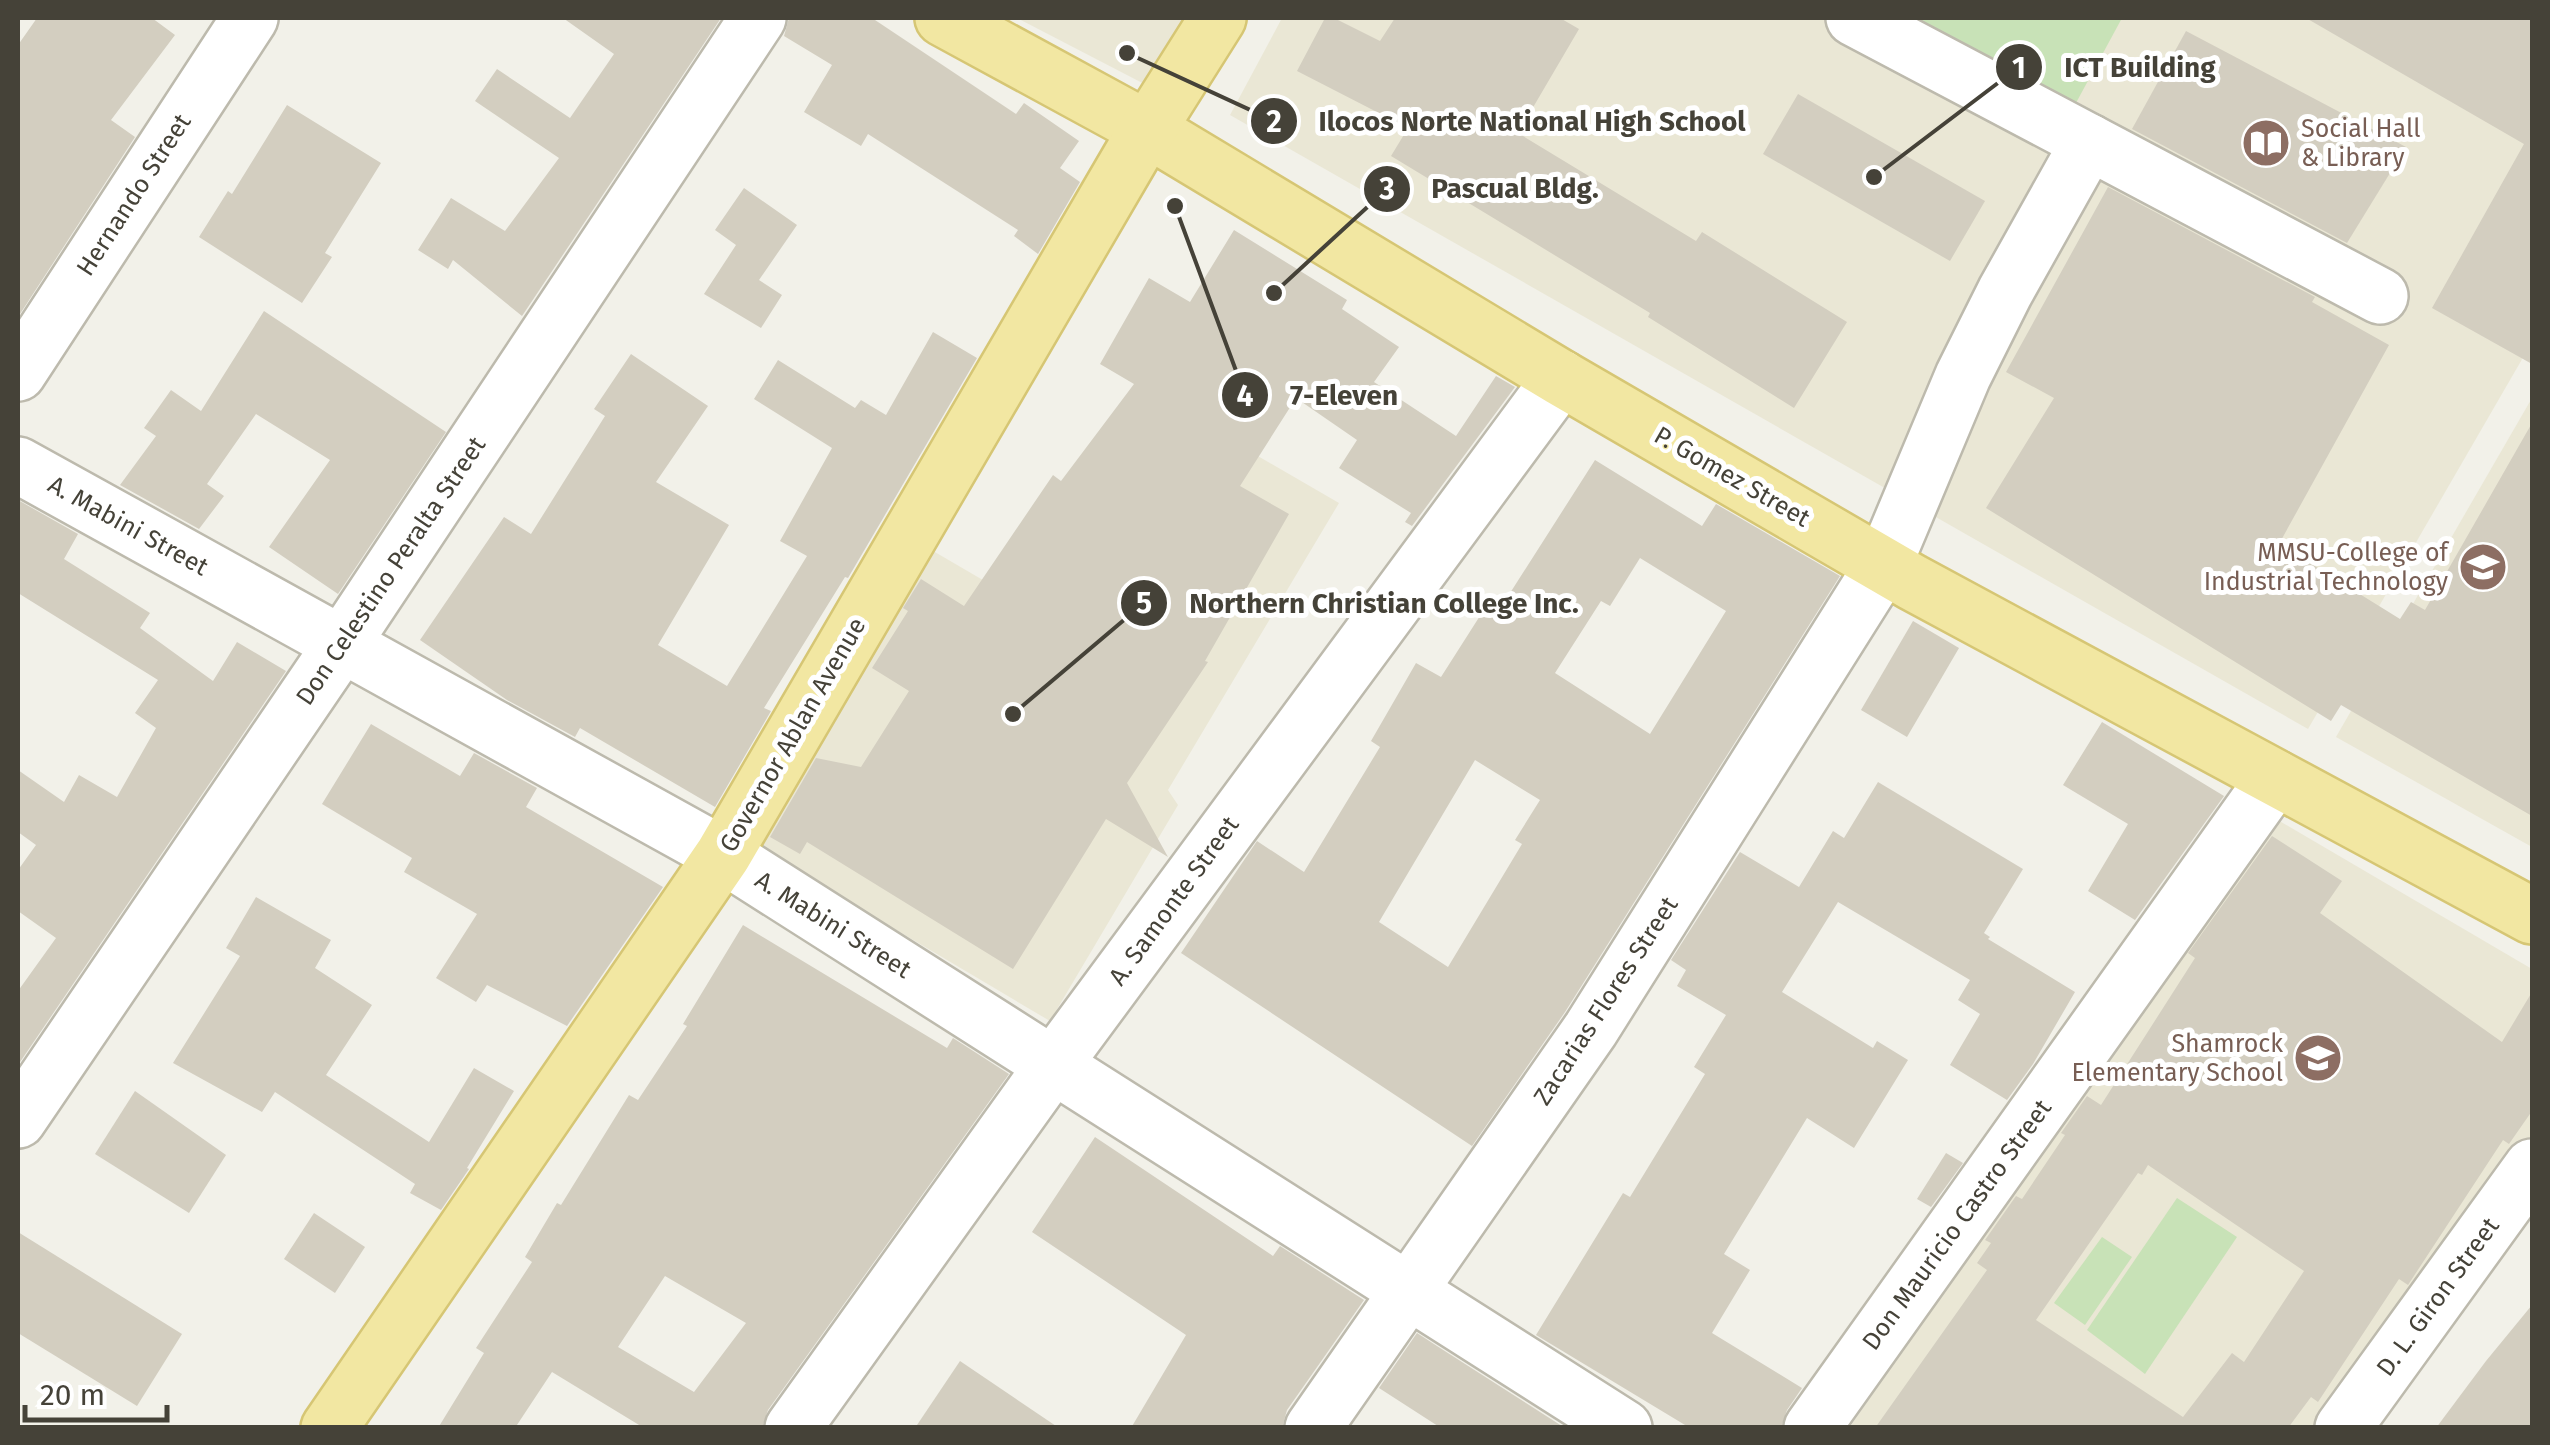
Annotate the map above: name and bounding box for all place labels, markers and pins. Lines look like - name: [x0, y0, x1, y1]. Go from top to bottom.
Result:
- callout: ICT Building: [1994, 38, 2236, 96]
- callout: Ilocos Norte National High School: [1249, 92, 1766, 150]
- place label: Social Hall & Library: [2301, 114, 2421, 173]
- library icon: Social Hall & Library: [2240, 117, 2292, 169]
- callout: Pascual Bldg.: [1362, 160, 1619, 218]
- callout: 7-Eleven: [1220, 366, 1418, 424]
- place label: MMSU-College of Industrial Technology: [2204, 538, 2450, 597]
- school or university icon: MMSU-College of Industrial Technology: [2457, 541, 2509, 593]
- callout: Northern Christian College Inc.: [1119, 574, 1599, 632]
- place label: Shamrock Elementary School: [2071, 1029, 2283, 1088]
- school or university icon: Shamrock Elementary School: [2292, 1032, 2344, 1084]

